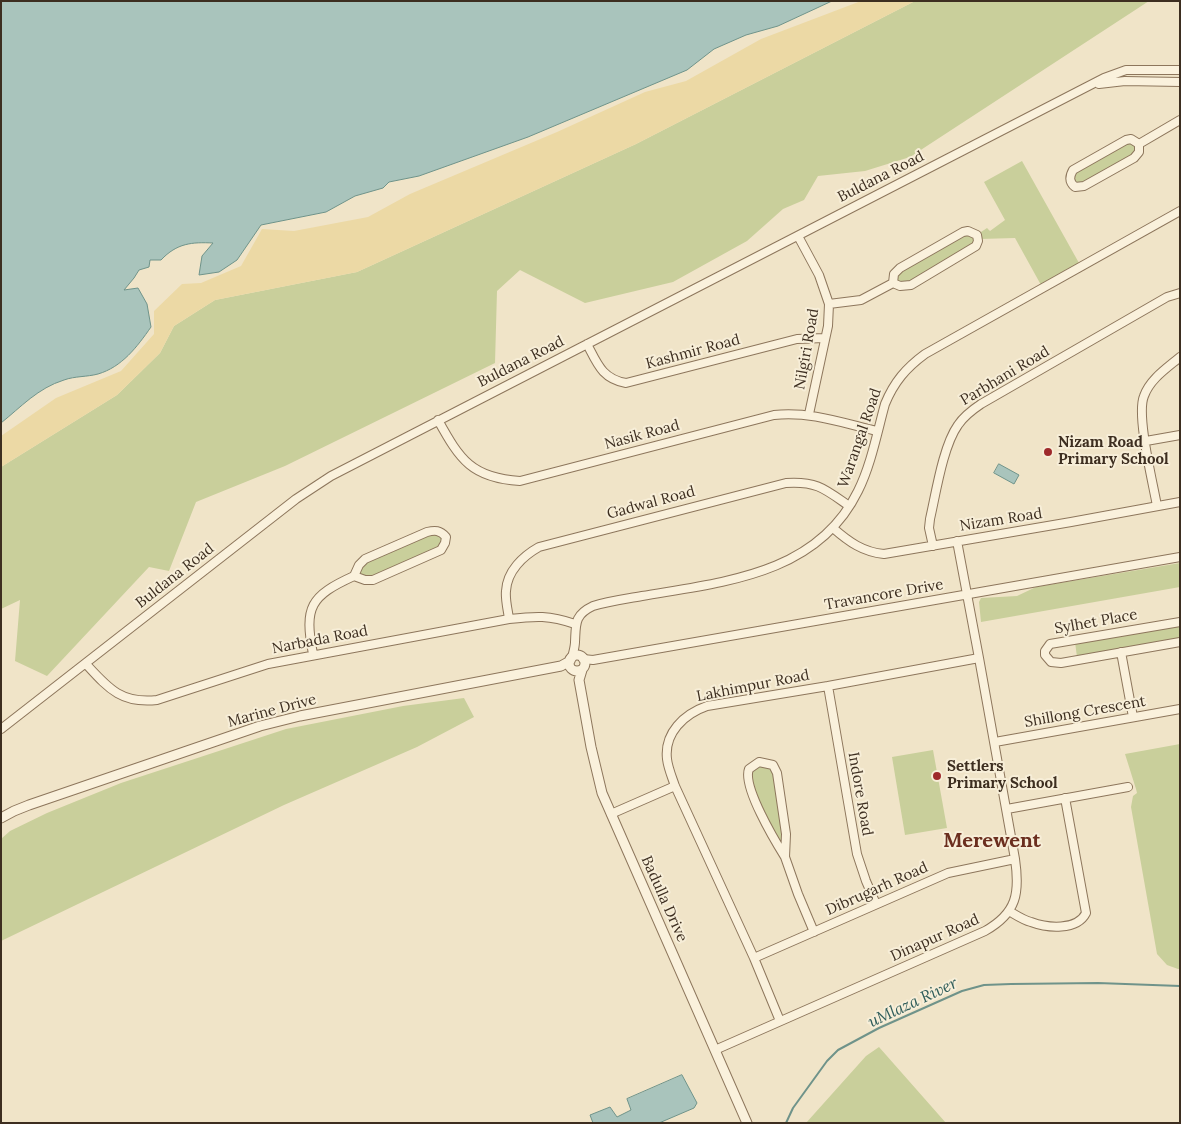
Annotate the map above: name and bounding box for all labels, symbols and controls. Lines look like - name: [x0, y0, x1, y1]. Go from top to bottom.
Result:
- street label: Buldana Road: [835, 148, 927, 206]
- street label: Nilgiri Road: [791, 307, 823, 391]
- street label: Kashmir Road: [644, 331, 742, 373]
- street label: Buldana Road: [475, 333, 567, 391]
- street label: Parbhani Road: [957, 342, 1053, 410]
- street label: Warangal Road: [835, 386, 885, 490]
- street label: Nasik Road: [602, 416, 682, 454]
- place label: Nizam Road Primary School: [1058, 434, 1169, 469]
- marker: Nizam Road Primary School: [1042, 446, 1054, 458]
- street label: Gadwal Road: [605, 483, 697, 523]
- street label: Nizam Road: [959, 505, 1043, 535]
- street label: Buldana Road: [132, 540, 218, 612]
- street label: Travancore Drive: [823, 576, 945, 614]
- street label: Sylhet Place: [1053, 606, 1139, 638]
- street label: Narbada Road: [270, 622, 370, 658]
- street label: Lakhimpur Road: [695, 666, 811, 706]
- street label: Marine Drive: [226, 691, 318, 731]
- street label: Shillong Crescent: [1023, 692, 1147, 732]
- street label: Indore Road: [844, 751, 876, 837]
- place label: Settlers Primary School: [947, 758, 1058, 793]
- marker: Settlers Primary School: [931, 770, 943, 782]
- district label: Merewent: [943, 829, 1041, 853]
- street label: Badulla Drive: [637, 853, 691, 945]
- street label: Dibrugarh Road: [823, 858, 931, 920]
- street label: Dinapur Road: [888, 910, 982, 966]
- water label: uMlaza River: [865, 974, 961, 1032]

